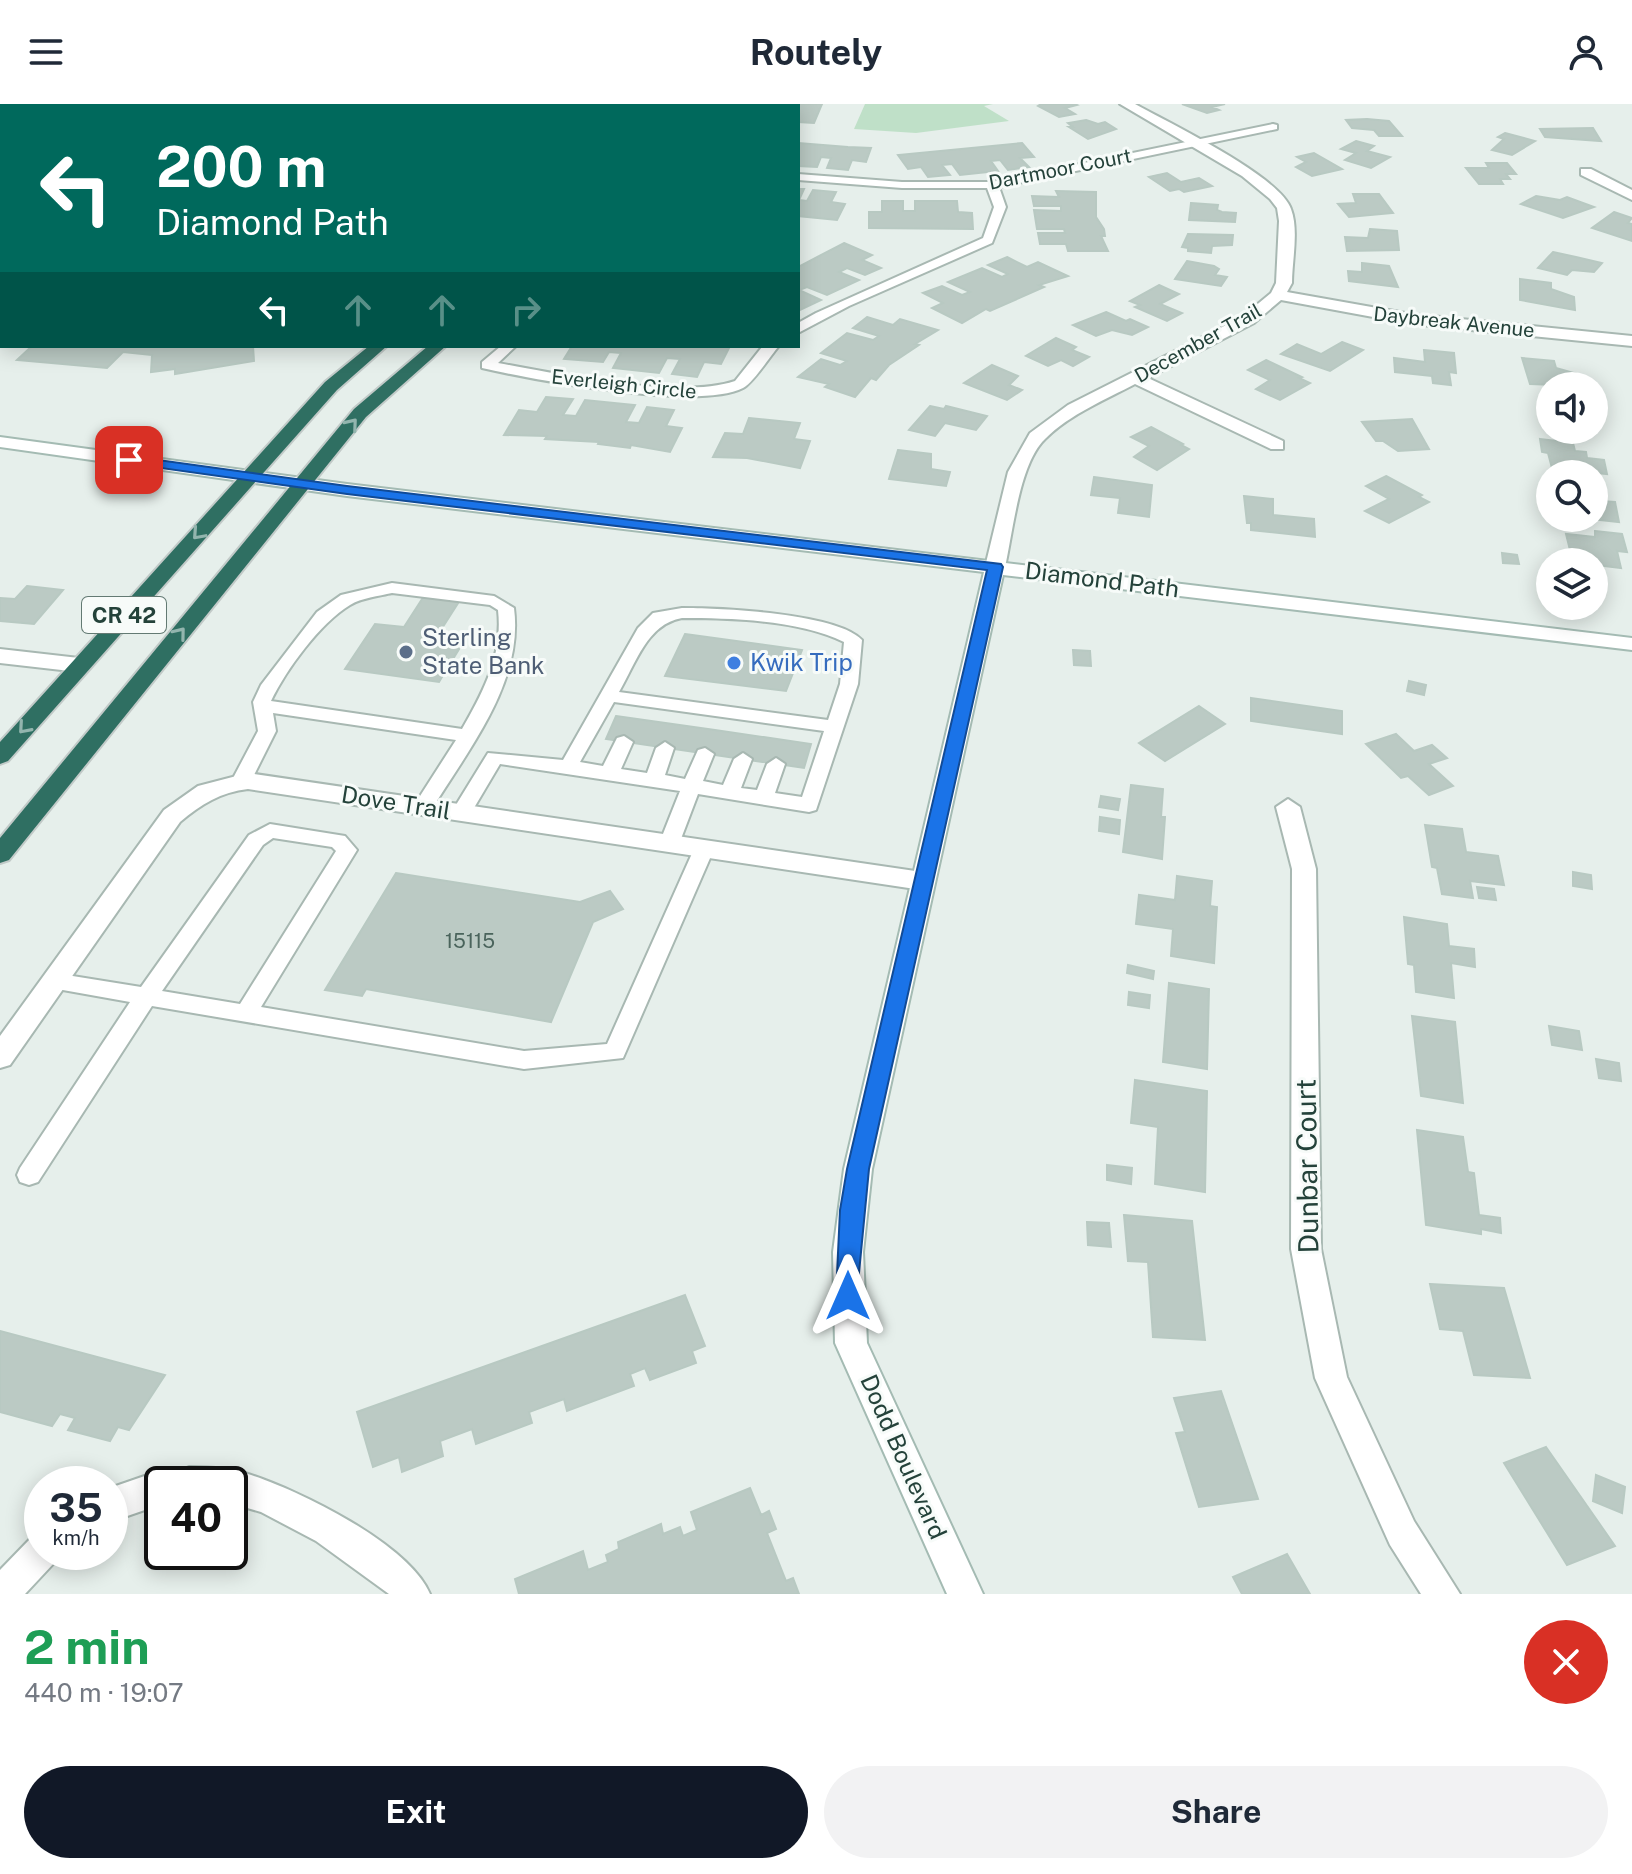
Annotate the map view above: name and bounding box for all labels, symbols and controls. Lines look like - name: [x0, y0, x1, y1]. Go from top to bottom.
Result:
- icon: menu: [24, 30, 68, 74]
- icon: person: [1564, 30, 1608, 74]
- text: Routely: [750, 31, 882, 73]
- text: 200 m: [156, 134, 326, 200]
- icon: left: [24, 136, 128, 240]
- street label: Dartmoor Court: [987, 143, 1133, 195]
- text: Diamond Path: [156, 201, 389, 243]
- icon: left: [252, 288, 296, 332]
- icon: ahead: [336, 288, 380, 332]
- icon: ahead: [420, 288, 464, 332]
- icon: right: [504, 288, 548, 332]
- street label: December Trail: [1130, 298, 1266, 388]
- street label: Daybreak Avenue: [1372, 302, 1536, 342]
- street label: Everleigh Circle: [550, 364, 698, 404]
- map controls: [1536, 372, 1608, 620]
- button: sound: [1536, 372, 1608, 444]
- one-way arrow: [342, 418, 357, 433]
- pin: [95, 426, 163, 494]
- icon: arrive: [107, 438, 151, 482]
- button: search: [1536, 460, 1608, 532]
- one-way arrow: [193, 525, 207, 540]
- button: layers: [1536, 548, 1608, 620]
- street label: Diamond Path: [1023, 556, 1181, 602]
- road number: CR 42: [82, 597, 166, 633]
- place label: Sterling State Bank: [422, 623, 545, 679]
- one-way arrow: [170, 628, 185, 642]
- marker: Sterling State Bank: [397, 643, 415, 661]
- place label: Kwik Trip: [750, 648, 853, 676]
- marker: Kwik Trip: [725, 654, 743, 672]
- one-way arrow: [20, 719, 34, 733]
- street label: Dove Trail: [340, 780, 453, 824]
- house number: 15115: [445, 929, 495, 953]
- street label: Dunbar Court: [1288, 1078, 1325, 1254]
- position arrow: [806, 1254, 890, 1338]
- street label: Dodd Boulevard: [855, 1370, 953, 1543]
- speed limit sign: 40: [144, 1466, 248, 1570]
- text: 35: [49, 1484, 103, 1531]
- text: km/h: [52, 1526, 100, 1550]
- text: 2 min: [24, 1618, 150, 1675]
- button: close: [1524, 1620, 1608, 1704]
- text: 440 m · 19:07: [24, 1677, 184, 1708]
- button: Exit: [24, 1766, 808, 1858]
- button: Share: [824, 1766, 1608, 1858]

